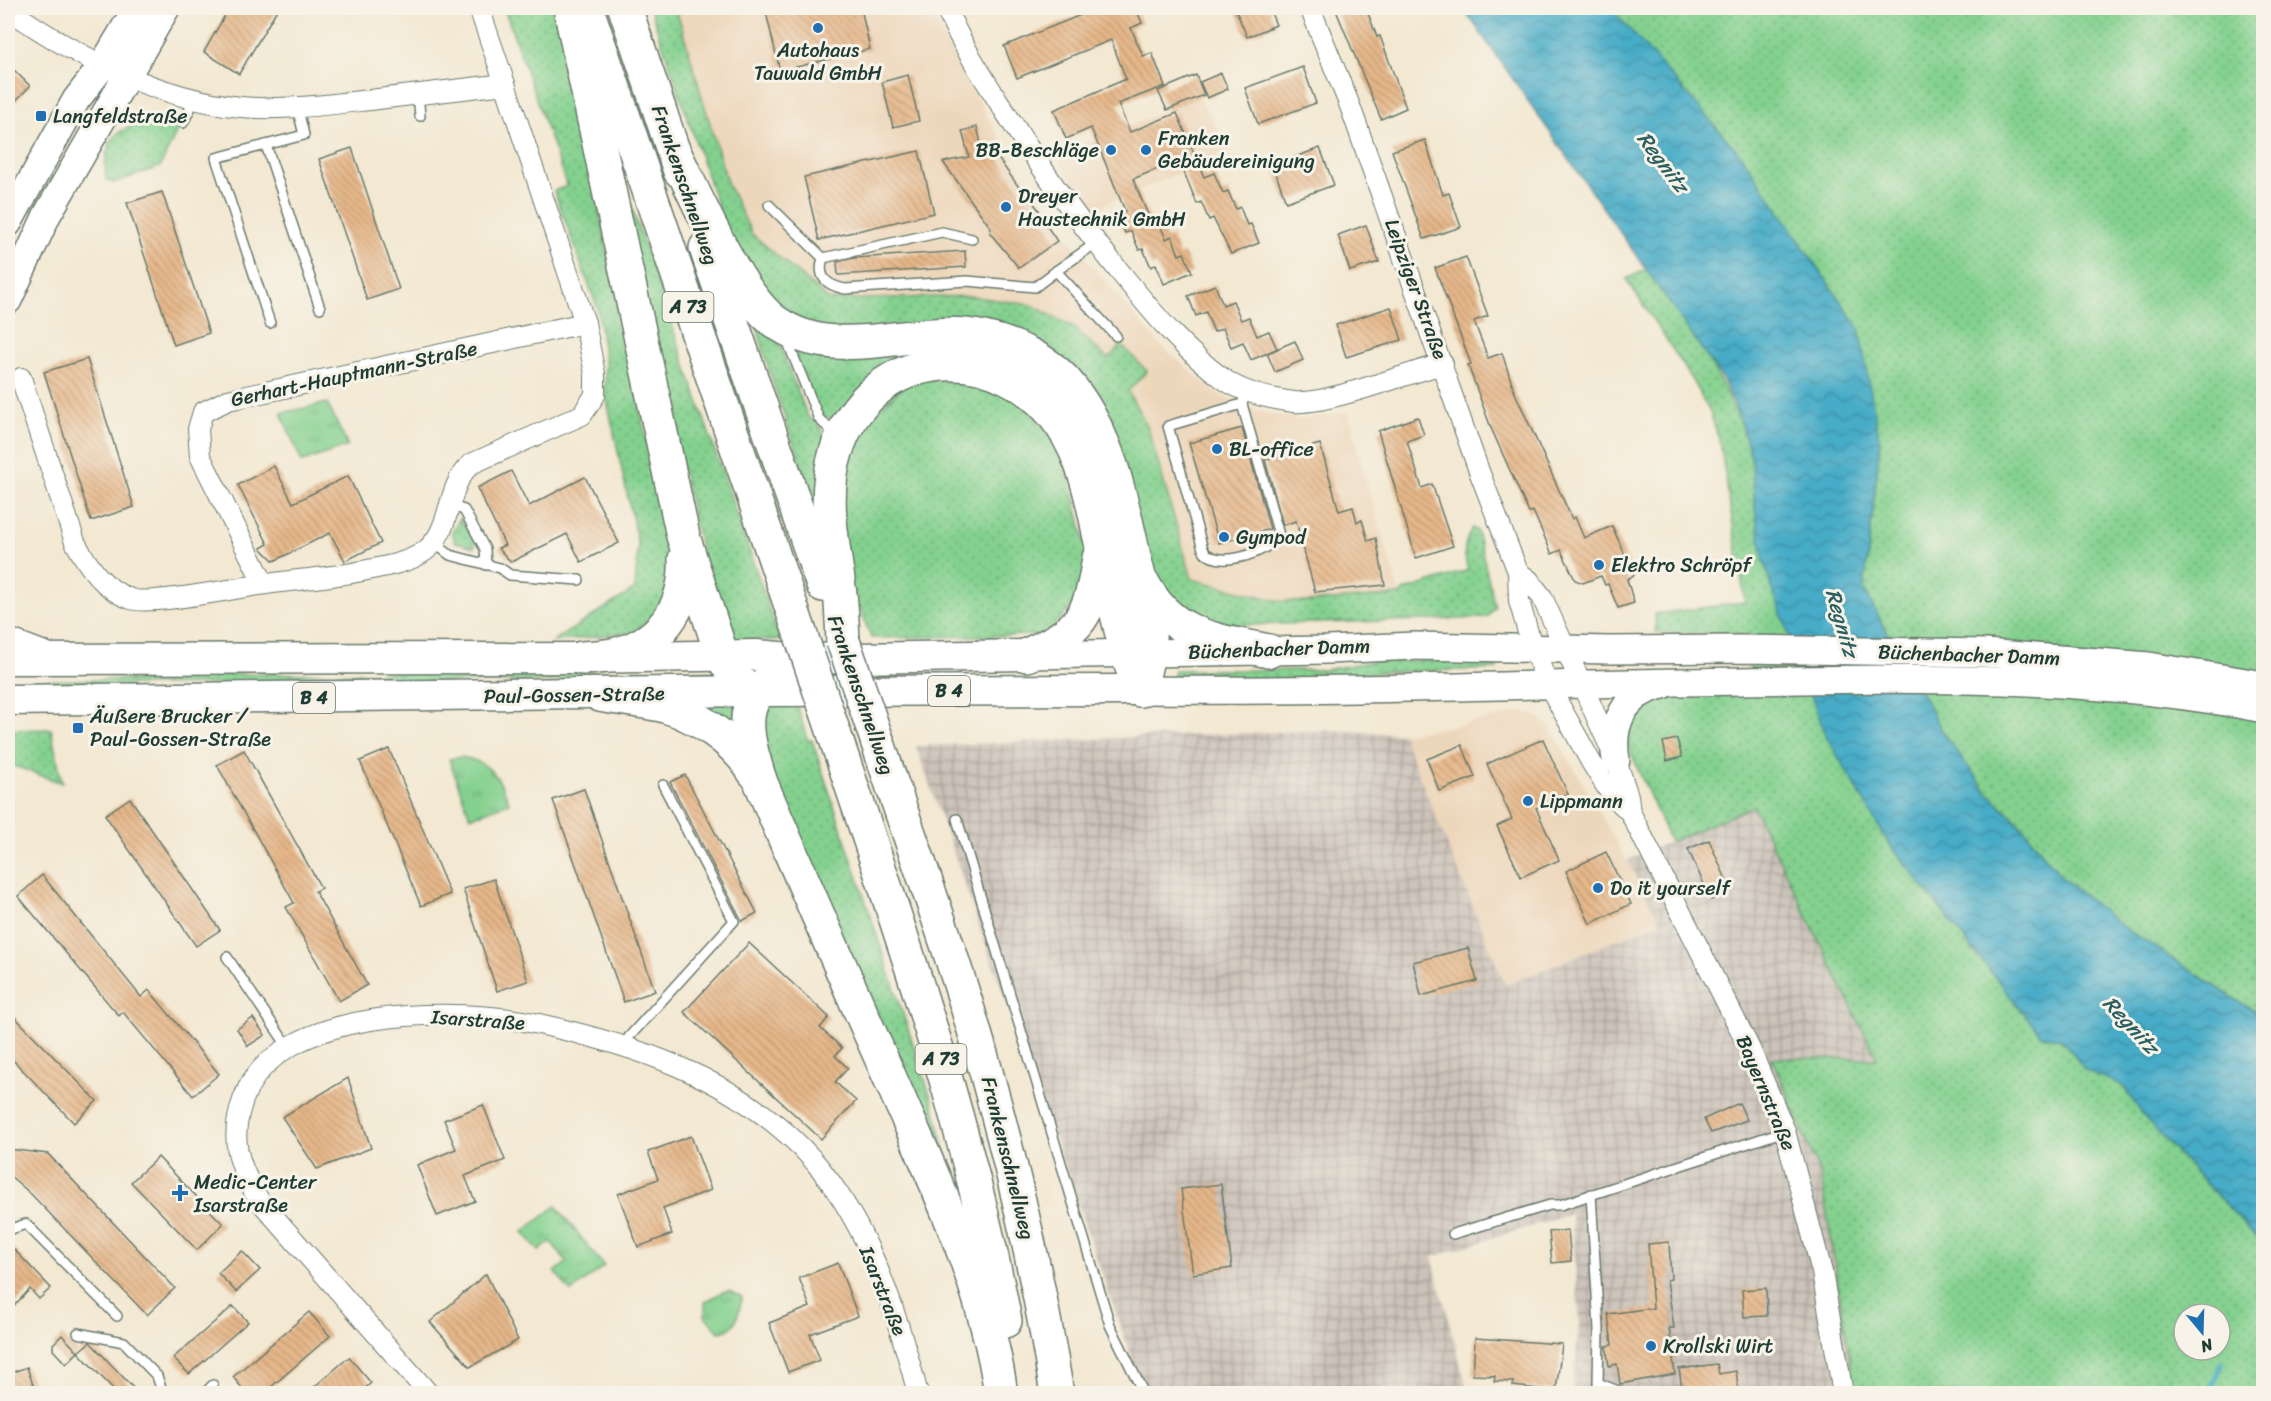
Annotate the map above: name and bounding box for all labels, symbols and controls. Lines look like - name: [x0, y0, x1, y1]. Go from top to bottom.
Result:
- marker: Autohaus Tauwald GmbH: [811, 21, 825, 35]
- place label: Autohaus Tauwald GmbH: [754, 33, 882, 91]
- place label: Langfeldstraße: [53, 99, 188, 134]
- street label: Frankenschnellweg: [641, 100, 729, 270]
- marker: Langfeldstraße: [34, 109, 48, 123]
- place label: Franken Gebäudereinigung: [1158, 121, 1315, 179]
- water label: Regnitz: [1627, 123, 1701, 204]
- place label: BB-Beschläge: [975, 133, 1099, 168]
- marker: BB-Beschläge: [1104, 143, 1118, 157]
- marker: Franken Gebäudereinigung: [1139, 143, 1153, 157]
- place label: Dreyer Haustechnik GmbH: [1018, 179, 1186, 237]
- marker: Dreyer Haustechnik GmbH: [999, 200, 1013, 214]
- street label: Leipziger Straße: [1374, 214, 1458, 365]
- road number: A 73: [662, 292, 714, 322]
- street label: Gerhart-Hauptmann-Straße: [228, 331, 480, 417]
- place label: BL-office: [1229, 432, 1314, 467]
- marker: BL-office: [1210, 442, 1224, 456]
- place label: Gympod: [1236, 520, 1307, 555]
- marker: Gympod: [1217, 530, 1231, 544]
- place label: Elektro Schröpf: [1611, 548, 1753, 583]
- marker: Elektro Schröpf: [1592, 558, 1606, 572]
- water label: Regnitz: [1814, 584, 1871, 665]
- street label: Frankenschnellweg: [817, 610, 905, 780]
- street label: Büchenbacher Damm: [1187, 628, 1371, 670]
- street label: Büchenbacher Damm: [1877, 634, 2061, 676]
- street label: Paul-Gossen-Straße: [483, 676, 665, 714]
- road number: B 4: [928, 676, 970, 706]
- road number: B 4: [293, 683, 335, 713]
- place label: Äußere Brucker / Paul-Gossen-Straße: [89, 699, 271, 757]
- marker: Äußere Brucker / Paul-Gossen-Straße: [71, 721, 85, 735]
- place label: Lippmann: [1540, 784, 1623, 819]
- marker: Lippmann: [1521, 794, 1535, 808]
- place label: Do it yourself: [1610, 871, 1732, 906]
- marker: Do it yourself: [1591, 881, 1605, 895]
- water label: Regnitz: [2093, 987, 2171, 1066]
- street label: Isarstraße: [429, 999, 526, 1041]
- street label: Bayernstraße: [1726, 1030, 1806, 1156]
- road number: A 73: [916, 1044, 966, 1074]
- street label: Frankenschnellweg: [971, 1073, 1045, 1243]
- place label: Medic-Center Isarstraße: [193, 1165, 318, 1223]
- marker: Medic-Center Isarstraße: [171, 1184, 189, 1202]
- street label: Isarstraße: [849, 1240, 917, 1341]
- north arrow: [2172, 1302, 2232, 1362]
- place label: Krollski Wirt: [1663, 1329, 1774, 1364]
- text: N: [2196, 1330, 2218, 1362]
- marker: Krollski Wirt: [1644, 1339, 1658, 1353]

